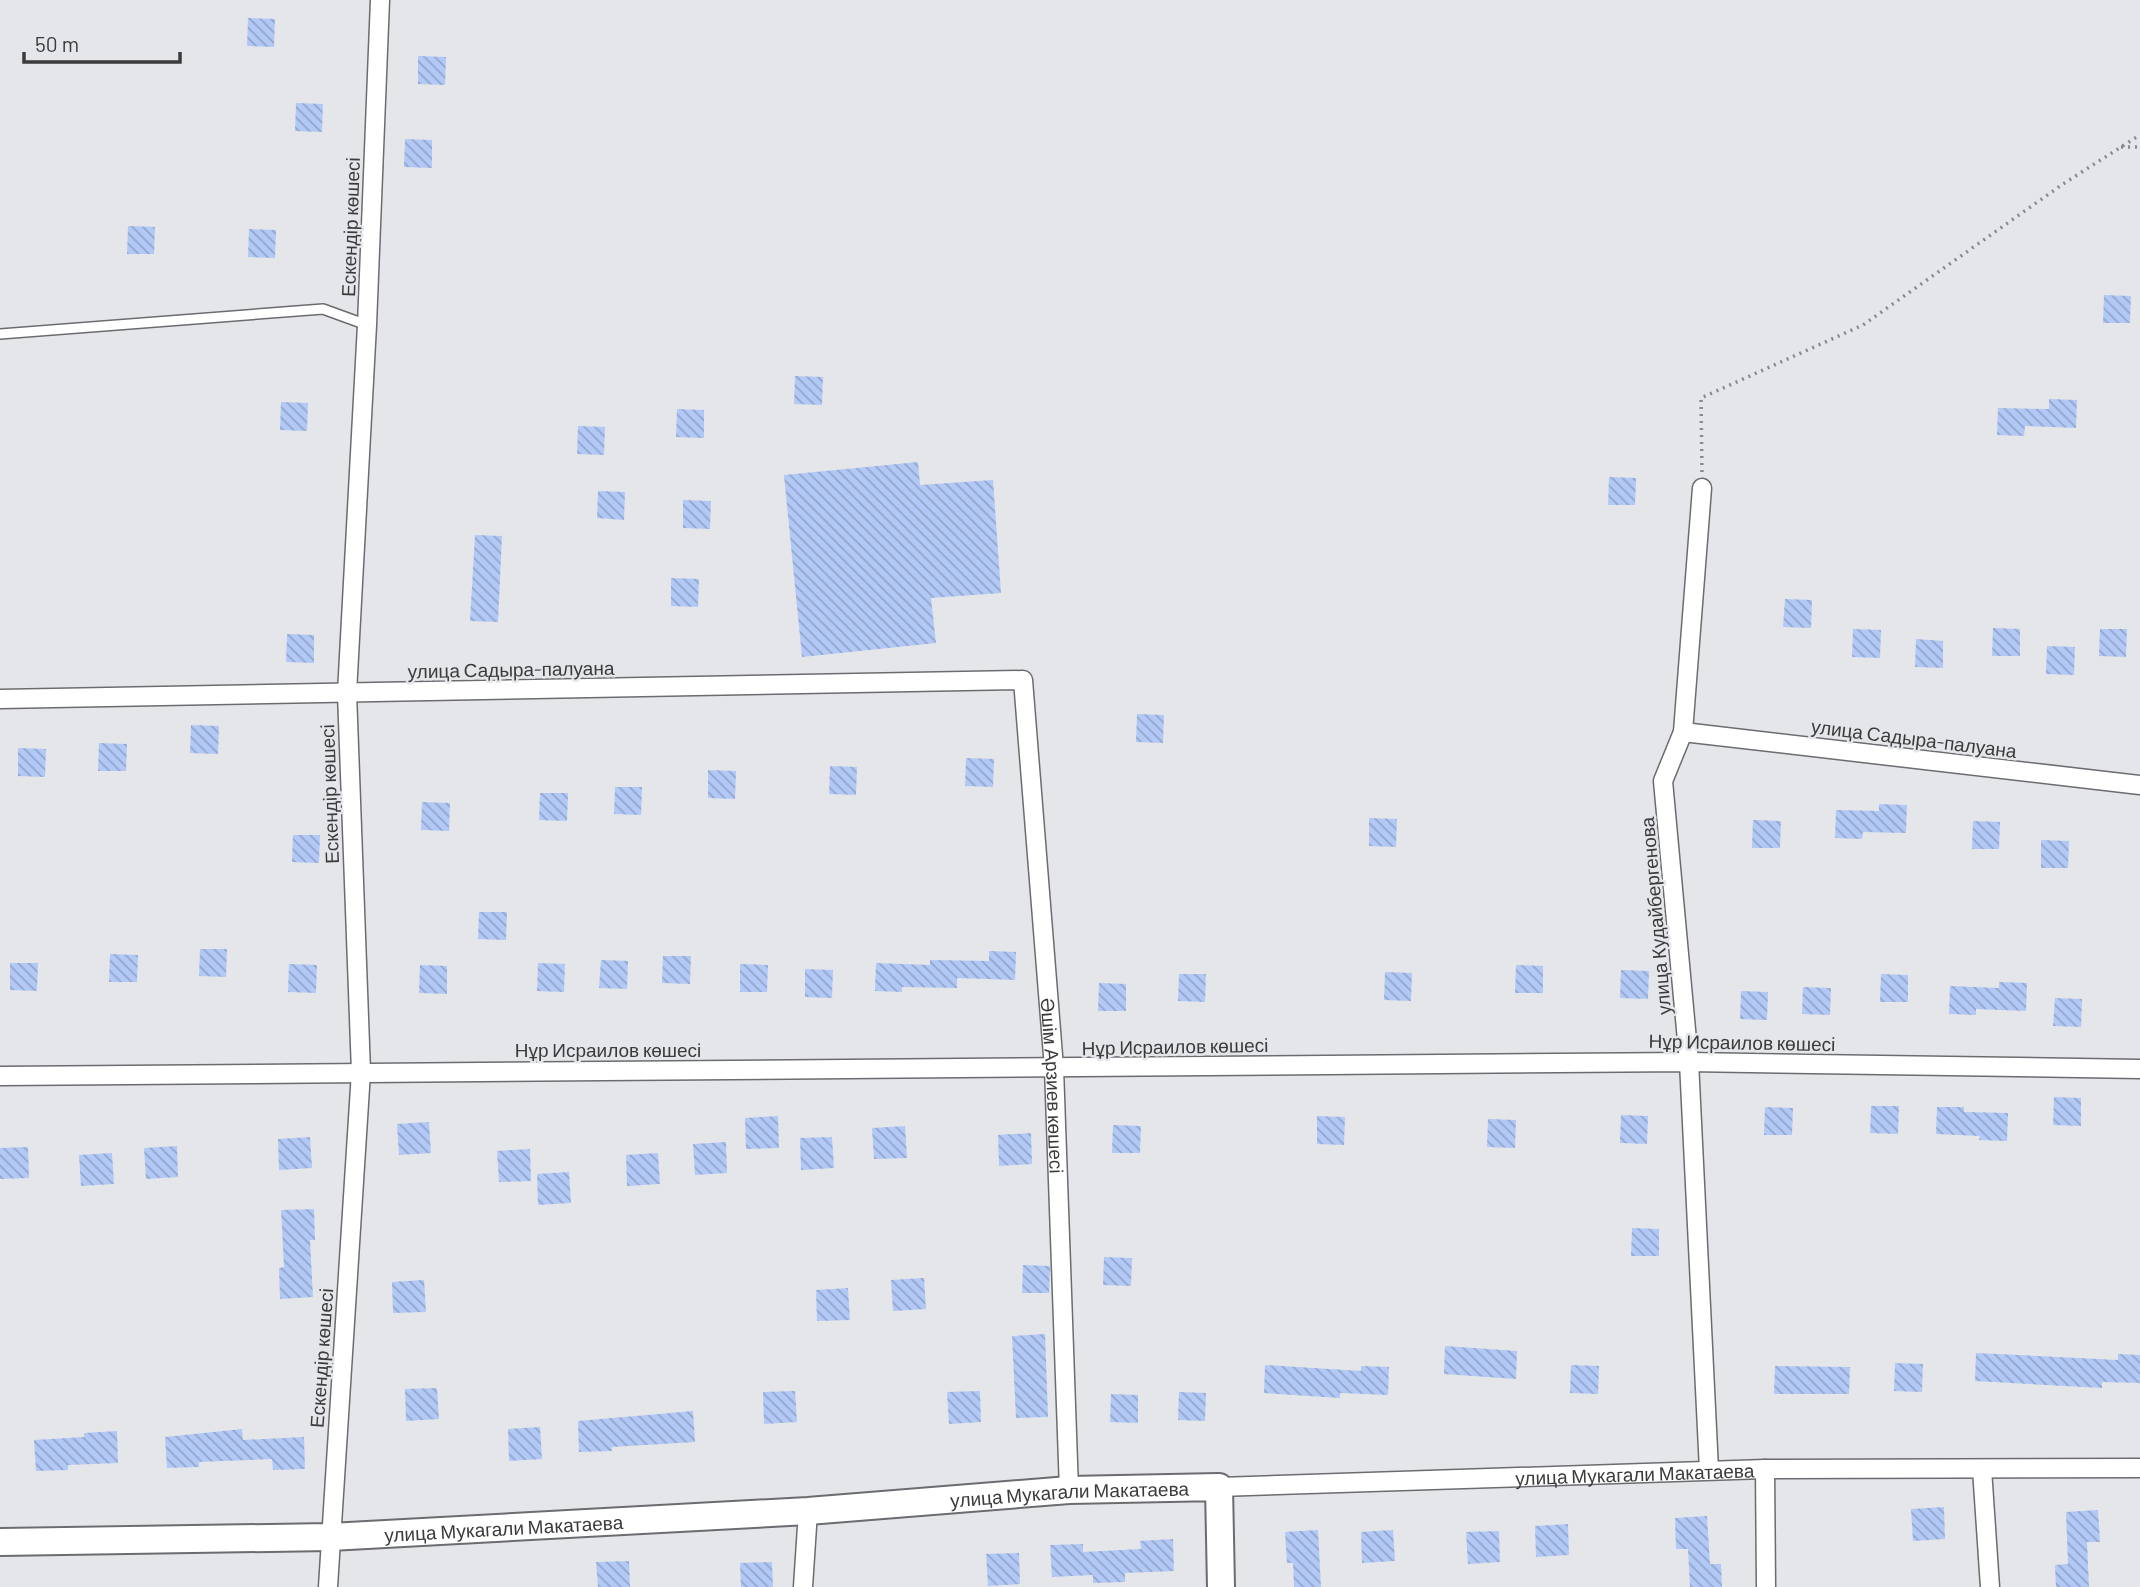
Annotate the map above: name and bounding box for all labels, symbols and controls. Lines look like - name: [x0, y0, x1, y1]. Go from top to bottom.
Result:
- scale bar: [24, 21, 180, 65]
- text: 50 m: [35, 31, 79, 56]
- street label: Ескендір көшесі: [336, 157, 364, 297]
- street label: улица Садыра-палуана: [407, 656, 615, 682]
- street label: улица Садыра-палуана: [1810, 714, 2018, 762]
- street label: Ескендір көшесі: [315, 724, 343, 864]
- street label: улица Кудайбергенова: [1635, 816, 1675, 1016]
- street label: Әшім Арзиев көшесі: [1037, 997, 1069, 1174]
- street label: Нұр Исраилов көшесі: [1648, 1029, 1836, 1055]
- street label: Нұр Исраилов көшесі: [1081, 1033, 1269, 1059]
- street label: Нұр Исраилов көшесі: [515, 1038, 701, 1061]
- street label: Ескендір көшесі: [305, 1288, 337, 1428]
- street label: улица Мукагали Макатаева: [1515, 1458, 1755, 1489]
- street label: улица Мукагали Макатаева: [949, 1476, 1190, 1511]
- street label: улица Мукагали Макатаева: [384, 1510, 624, 1546]

